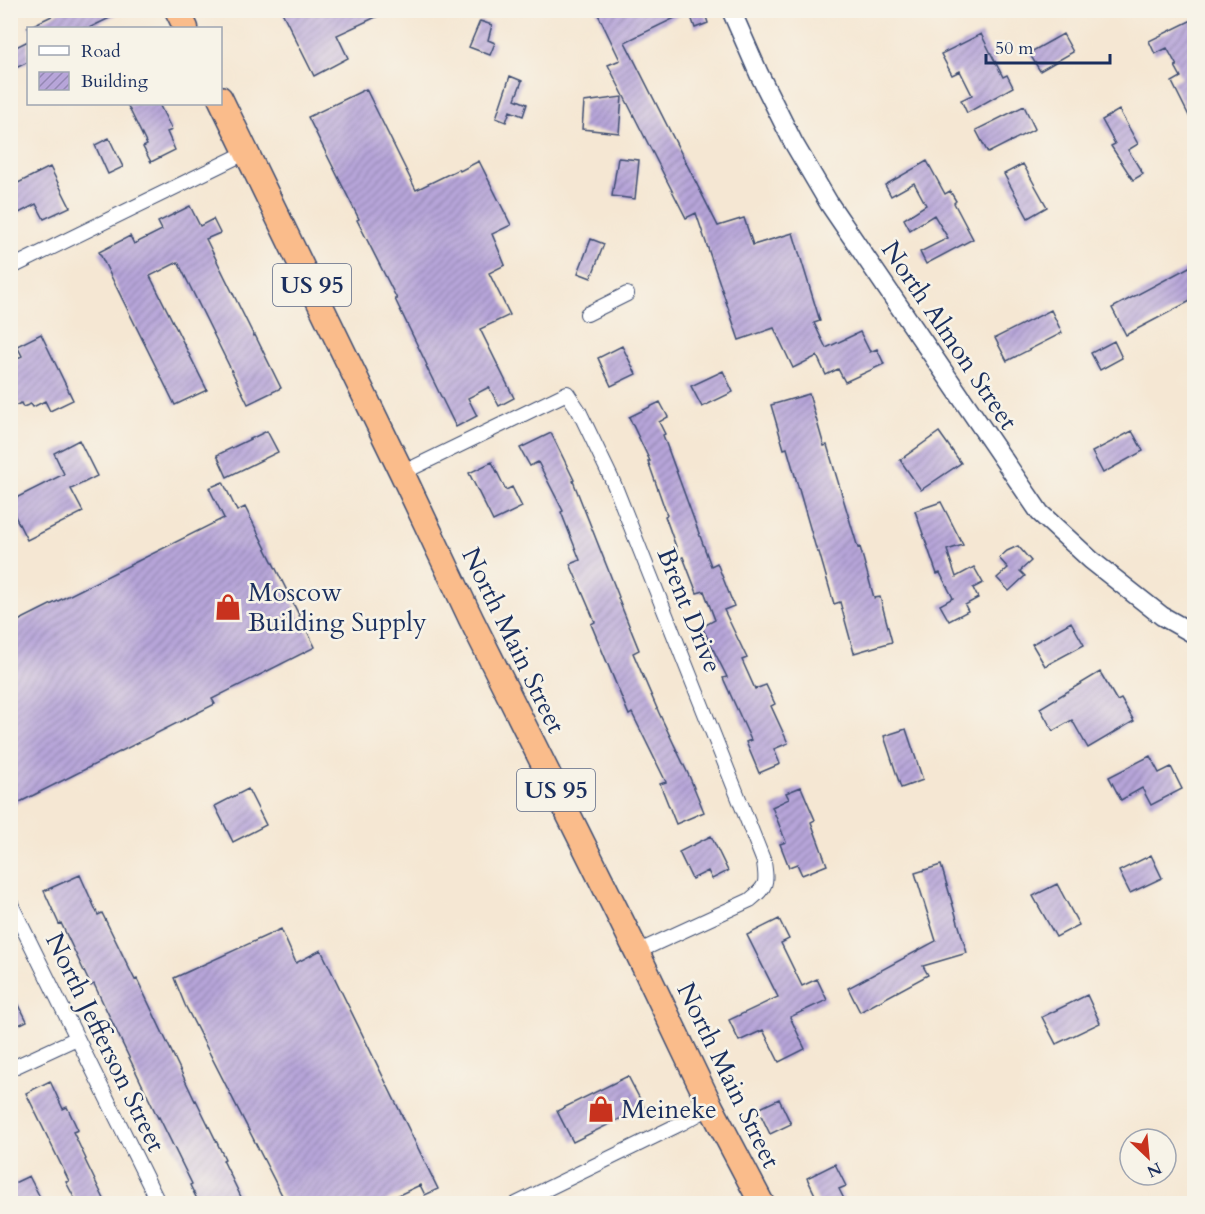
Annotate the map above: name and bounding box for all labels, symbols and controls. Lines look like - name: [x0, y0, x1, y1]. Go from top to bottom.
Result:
- legend: [27, 27, 222, 105]
- scale bar: [986, 27, 1110, 65]
- text: 50 m: [995, 36, 1034, 61]
- text: Road: [81, 39, 121, 64]
- text: Building: [81, 69, 149, 94]
- street label: North Almon Street: [873, 234, 1026, 437]
- road number: US 95: [273, 264, 351, 306]
- street label: North Main Street: [453, 542, 574, 739]
- street label: Brent Drive: [649, 543, 730, 678]
- place label: Moscow Building Supply: [248, 575, 427, 640]
- shop icon: Moscow Building Supply: [213, 592, 243, 622]
- road number: US 95: [517, 769, 595, 811]
- street label: North Jefferson Street: [37, 927, 174, 1158]
- street label: North Main Street: [668, 977, 789, 1174]
- place label: Meineke: [621, 1092, 717, 1127]
- shop icon: Meineke: [586, 1094, 616, 1124]
- north arrow: [1118, 1127, 1178, 1187]
- text: N: [1143, 1157, 1165, 1183]

